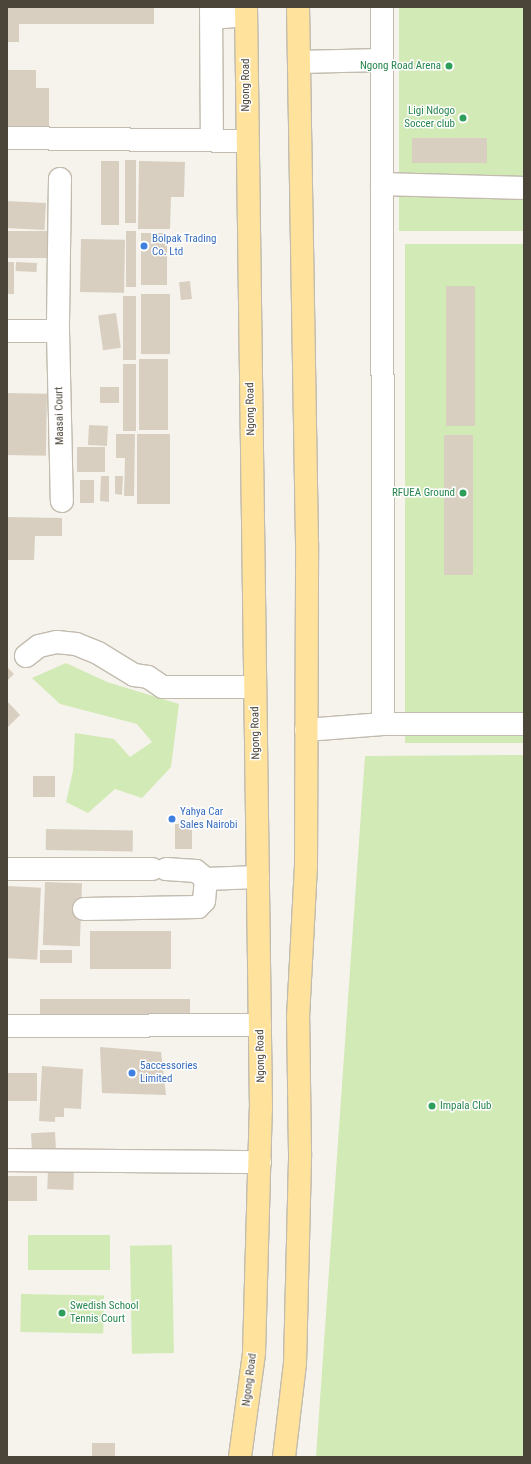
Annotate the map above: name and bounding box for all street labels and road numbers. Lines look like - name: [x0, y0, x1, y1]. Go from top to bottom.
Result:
- street label: Ngong Road: [239, 58, 253, 112]
- street label: Ngong Road: [244, 382, 258, 436]
- street label: Maasai Court: [53, 387, 67, 445]
- street label: Ngong Road: [249, 706, 263, 760]
- street label: Ngong Road: [254, 1029, 268, 1083]
- street label: Ngong Road: [240, 1353, 260, 1407]

